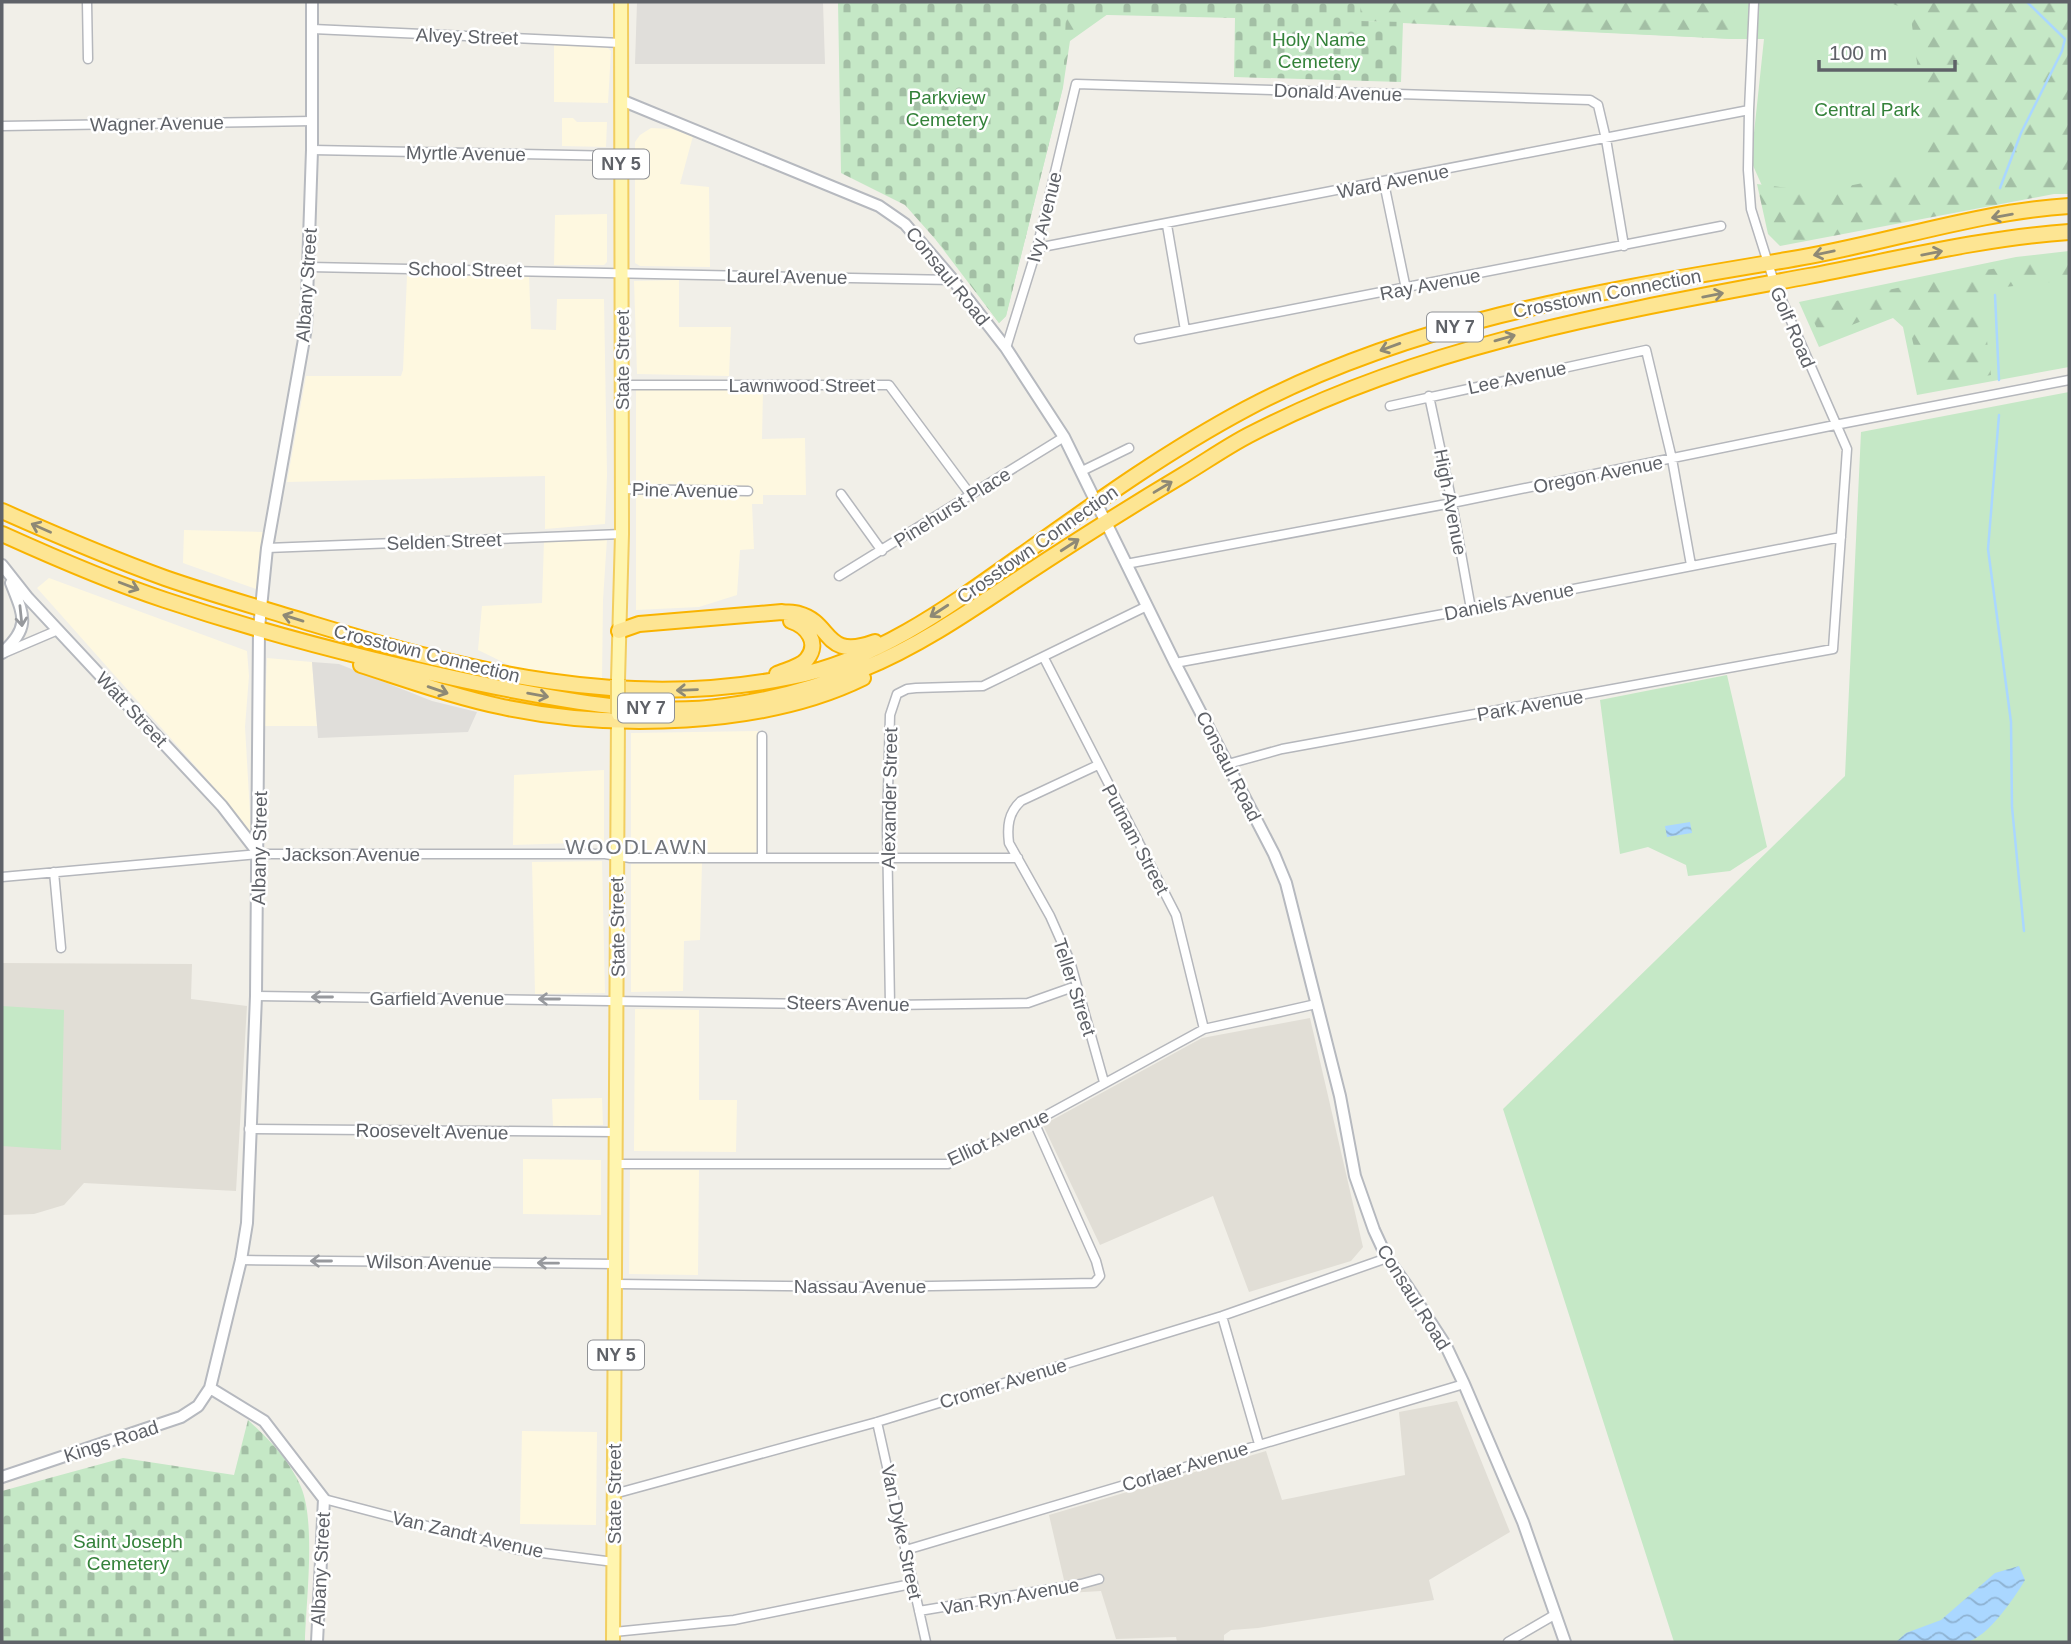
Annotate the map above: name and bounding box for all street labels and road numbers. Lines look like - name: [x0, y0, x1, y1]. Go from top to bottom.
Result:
- street label: Alvey Street: [415, 24, 519, 49]
- street label: Donald Avenue: [1273, 80, 1403, 105]
- street label: Wagner Avenue: [90, 112, 224, 135]
- street label: Myrtle Avenue: [406, 142, 526, 165]
- road number: NY 5: [593, 149, 649, 178]
- street label: Ward Avenue: [1336, 160, 1451, 203]
- street label: Ivy Avenue: [1023, 170, 1066, 265]
- street label: Consaul Road: [902, 223, 994, 330]
- street label: Albany Street: [292, 227, 321, 343]
- street label: School Street: [408, 258, 523, 281]
- street label: Ray Avenue: [1378, 264, 1482, 305]
- street label: Laurel Avenue: [726, 265, 848, 288]
- street label: Crosstown Connection: [1511, 265, 1703, 322]
- street label: Golf Road: [1766, 284, 1819, 371]
- street label: State Street: [612, 309, 633, 410]
- road number: NY 7: [1427, 312, 1483, 342]
- street label: Lee Avenue: [1466, 357, 1568, 398]
- street label: Lawnwood Street: [729, 375, 876, 396]
- street label: High Avenue: [1430, 447, 1471, 557]
- street label: Oregon Avenue: [1531, 452, 1665, 497]
- street label: Pinehurst Place: [890, 463, 1014, 552]
- street label: Pine Avenue: [632, 479, 738, 502]
- street label: Crosstown Connection: [953, 481, 1122, 608]
- street label: Selden Street: [386, 529, 503, 554]
- street label: Daniels Avenue: [1442, 579, 1576, 624]
- street label: Crosstown Connection: [332, 620, 522, 687]
- street label: Watt Street: [92, 668, 172, 752]
- street label: Park Avenue: [1475, 686, 1585, 725]
- road number: NY 7: [618, 694, 674, 722]
- street label: Consaul Road: [1192, 708, 1265, 825]
- street label: Alexander Street: [878, 726, 901, 869]
- street label: Putnam Street: [1098, 781, 1174, 898]
- street label: Albany Street: [248, 790, 271, 905]
- street label: Jackson Avenue: [282, 844, 420, 865]
- street label: State Street: [606, 876, 629, 977]
- street label: Teller Street: [1049, 936, 1100, 1039]
- street label: Garfield Avenue: [370, 988, 504, 1009]
- street label: Steers Avenue: [786, 992, 910, 1015]
- street label: Elliot Avenue: [944, 1105, 1052, 1170]
- street label: Roosevelt Avenue: [355, 1120, 509, 1143]
- street label: Consaul Road: [1373, 1241, 1454, 1354]
- street label: Wilson Avenue: [366, 1251, 492, 1274]
- street label: Nassau Avenue: [794, 1276, 926, 1297]
- road number: NY 5: [588, 1340, 644, 1370]
- street label: Cromer Avenue: [937, 1354, 1069, 1413]
- street label: Kings Road: [61, 1416, 161, 1467]
- street label: Corlaer Avenue: [1120, 1437, 1251, 1496]
- street label: State Street: [604, 1443, 625, 1544]
- street label: Van Dyke Street: [877, 1463, 926, 1602]
- street label: Van Zandt Avenue: [390, 1507, 546, 1562]
- street label: Albany Street: [307, 1511, 334, 1627]
- street label: Van Ryn Avenue: [939, 1574, 1081, 1619]

